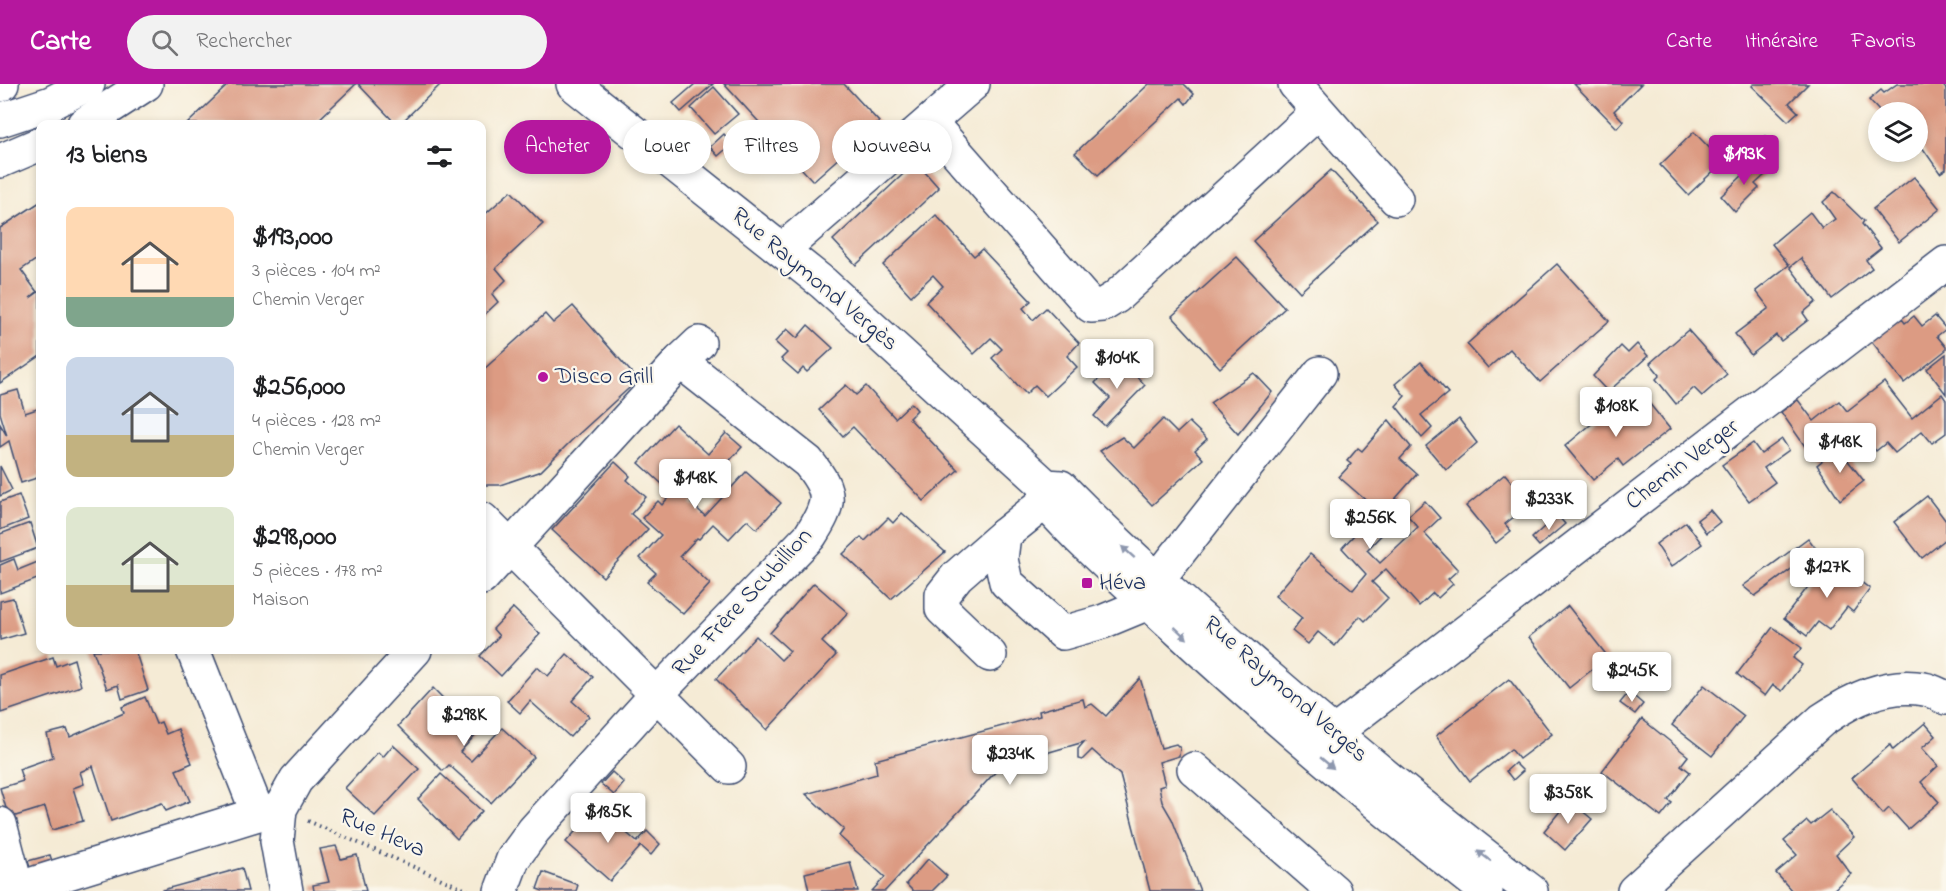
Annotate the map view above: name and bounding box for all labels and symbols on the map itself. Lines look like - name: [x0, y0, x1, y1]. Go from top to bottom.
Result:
- pin: $193K: [1702, 135, 1786, 186]
- street label: Rue Raymond Vergès: [722, 199, 905, 361]
- pin: $104K: [1075, 339, 1159, 390]
- place label: Disco Grill: [554, 360, 653, 395]
- marker: Disco Grill: [536, 370, 550, 384]
- pin: $108K: [1574, 387, 1658, 438]
- street label: Chemin Verger: [1619, 410, 1748, 519]
- pin: $148K: [1798, 423, 1882, 474]
- pin: $148K: [653, 459, 737, 510]
- pin: $233K: [1507, 480, 1591, 531]
- pin: $256K: [1328, 499, 1412, 550]
- street label: Rue Frère Scubillion: [664, 520, 822, 686]
- one-way arrow: [1121, 546, 1136, 559]
- pin: $127K: [1785, 548, 1869, 599]
- place label: Héva: [1099, 566, 1146, 601]
- marker: Héva: [1080, 576, 1094, 590]
- street label: Rue Raymond Vergès: [1194, 608, 1375, 772]
- one-way arrow: [1174, 626, 1188, 640]
- pin: $245K: [1590, 652, 1674, 703]
- pin: $298K: [422, 696, 506, 747]
- pin: $234K: [968, 735, 1052, 786]
- one-way arrow: [1319, 756, 1335, 769]
- pin: $358K: [1526, 774, 1610, 825]
- pin: $185K: [566, 793, 650, 844]
- street label: Rue Heva: [333, 800, 431, 868]
- one-way arrow: [1476, 849, 1492, 862]

